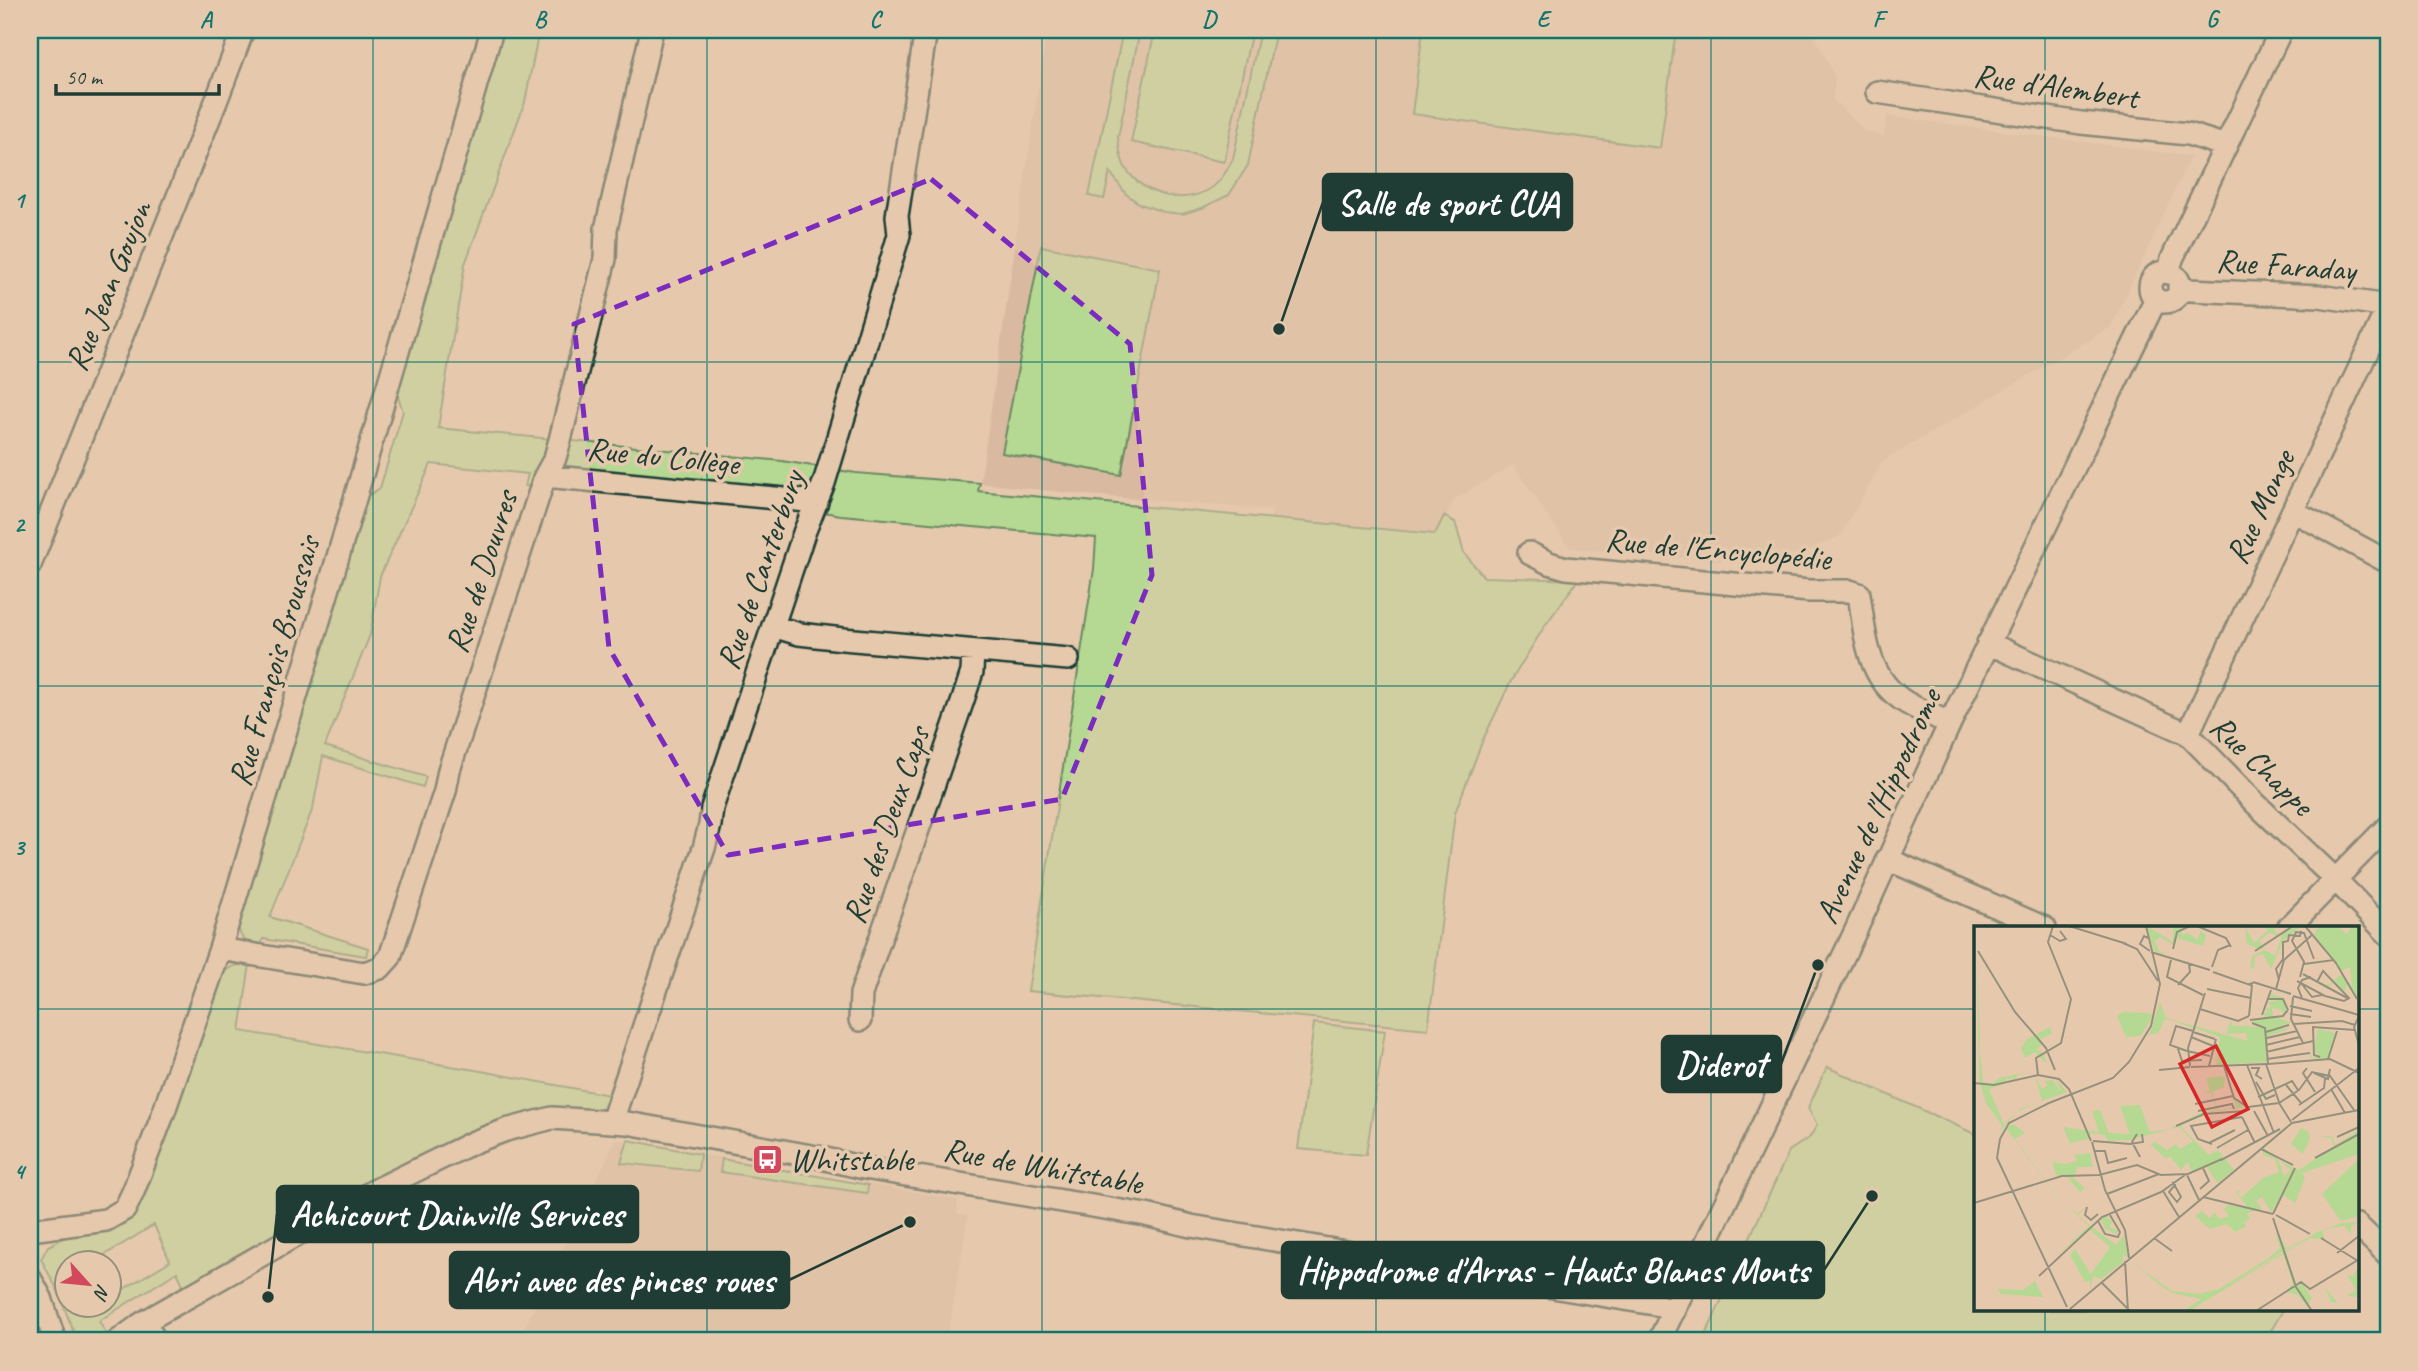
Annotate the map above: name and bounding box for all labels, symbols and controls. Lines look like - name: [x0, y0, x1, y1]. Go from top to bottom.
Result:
- text: A: [200, 5, 214, 34]
- text: B: [534, 5, 548, 34]
- text: C: [870, 5, 884, 34]
- text: D: [1202, 5, 1218, 34]
- text: E: [1537, 5, 1553, 34]
- text: F: [1873, 5, 1889, 34]
- text: G: [2206, 5, 2221, 34]
- scale bar: [56, 52, 219, 96]
- street label: Rue d'Alembert: [1971, 54, 2144, 119]
- text: 50 m: [66, 64, 104, 90]
- callout: Salle de sport CUA: [1323, 174, 1572, 230]
- text: Salle de sport CUA: [1337, 181, 1561, 226]
- text: 1: [14, 186, 27, 215]
- street label: Rue Jean Goujon: [55, 193, 162, 377]
- street label: Rue Faraday: [2215, 239, 2360, 291]
- street label: Rue du Collège: [585, 427, 743, 485]
- street label: Rue Monge: [2216, 442, 2305, 570]
- street label: Rue de Canterbury: [706, 463, 815, 675]
- street label: Rue de Douvres: [435, 483, 528, 658]
- text: 2: [14, 510, 27, 539]
- street label: Rue de l'Encyclopédie: [1604, 518, 1835, 580]
- street label: Rue François Broussais: [218, 529, 330, 791]
- street label: Avenue de l'Hippodrome: [1805, 680, 1952, 930]
- street label: Rue Chappe: [2201, 705, 2324, 826]
- street label: Rue des Deux Caps: [833, 718, 940, 929]
- text: 3: [14, 833, 27, 862]
- inset map: [1974, 926, 2358, 1312]
- callout: Diderot: [1662, 1036, 1781, 1092]
- text: Diderot: [1676, 1042, 1772, 1087]
- street label: Rue de Whitstable: [940, 1128, 1148, 1205]
- place label: Whitstable: [790, 1139, 915, 1181]
- bus stop icon: Whitstable: [750, 1143, 784, 1177]
- text: 4: [14, 1157, 27, 1186]
- callout: Achicourt Dainville Services: [277, 1186, 638, 1242]
- text: Achicourt Dainville Services: [291, 1192, 627, 1237]
- callout: Hippodrome d'Arras - Hauts Blancs Monts: [1282, 1242, 1824, 1298]
- north arrow: [52, 1248, 122, 1318]
- text: Hippodrome d'Arras - Hauts Blancs Monts: [1297, 1248, 1813, 1293]
- callout: Abri avec des pinces roues: [450, 1252, 789, 1308]
- text: Abri avec des pinces roues: [464, 1258, 778, 1303]
- text: N: [87, 1281, 116, 1305]

